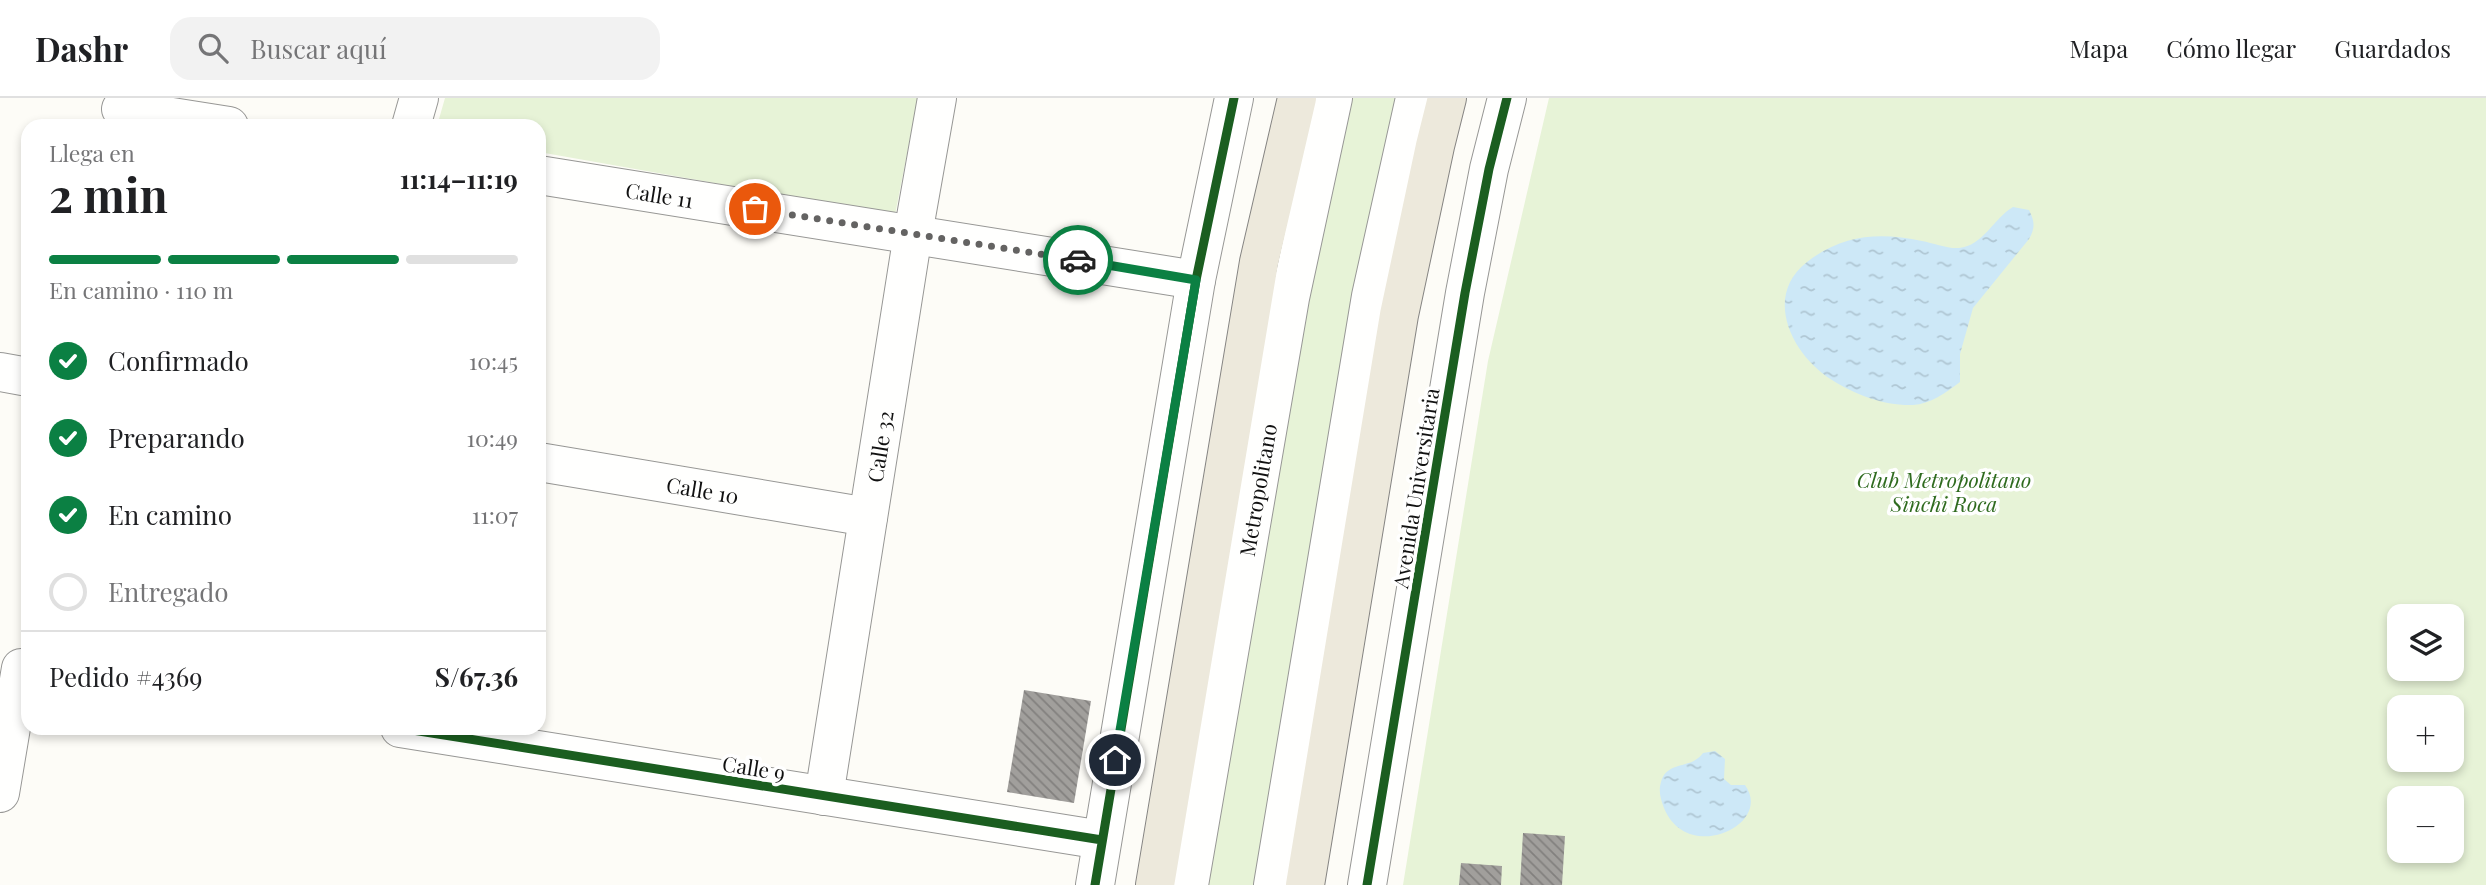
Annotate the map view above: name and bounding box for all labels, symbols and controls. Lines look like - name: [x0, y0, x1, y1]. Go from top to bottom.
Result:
- search box: [170, 17, 660, 80]
- text: Dashr: [35, 26, 128, 70]
- icon: search: [194, 29, 232, 67]
- text: Buscar aquí: [250, 31, 387, 66]
- text: Mapa: [2070, 32, 2128, 64]
- text: Cómo llegar: [2166, 32, 2296, 64]
- text: Guardados: [2334, 32, 2451, 64]
- text: Llega en: [49, 137, 135, 168]
- text: 11:14–11:19: [400, 161, 518, 196]
- text: 2 min: [49, 163, 168, 225]
- street label: Calle 11: [624, 175, 696, 213]
- pin: [725, 179, 785, 239]
- icon: bag: [736, 190, 774, 228]
- courier: [1043, 225, 1113, 295]
- icon: car: [1059, 241, 1097, 279]
- text: En camino · 110 m: [49, 274, 233, 305]
- icon: check: [49, 342, 87, 380]
- text: Confirmado: [108, 343, 249, 378]
- text: 10:45: [469, 345, 518, 376]
- street label: Avenida Universitaria: [1385, 385, 1445, 591]
- street label: Calle 32: [860, 409, 899, 484]
- icon: check: [49, 419, 87, 457]
- text: Preparando: [108, 420, 245, 455]
- street label: Metropolitano: [1232, 421, 1282, 558]
- text: 10:49: [467, 422, 518, 453]
- park label: Club Metropolitano Sinchi Roca: [1857, 465, 2031, 517]
- street label: Calle 10: [664, 470, 741, 509]
- icon: check: [49, 496, 87, 534]
- text: En camino: [108, 497, 232, 532]
- text: 11:07: [472, 499, 518, 530]
- text: Entregado: [108, 574, 229, 609]
- map controls: [2387, 604, 2464, 863]
- button: layers: [2387, 604, 2464, 681]
- text: Pedido #4369: [49, 659, 202, 694]
- text: S/67.36: [435, 659, 518, 694]
- button: +: [2387, 695, 2464, 772]
- pin: [1085, 730, 1145, 790]
- icon: home: [1096, 741, 1134, 779]
- street label: Calle 9: [721, 748, 787, 786]
- button: −: [2387, 786, 2464, 863]

